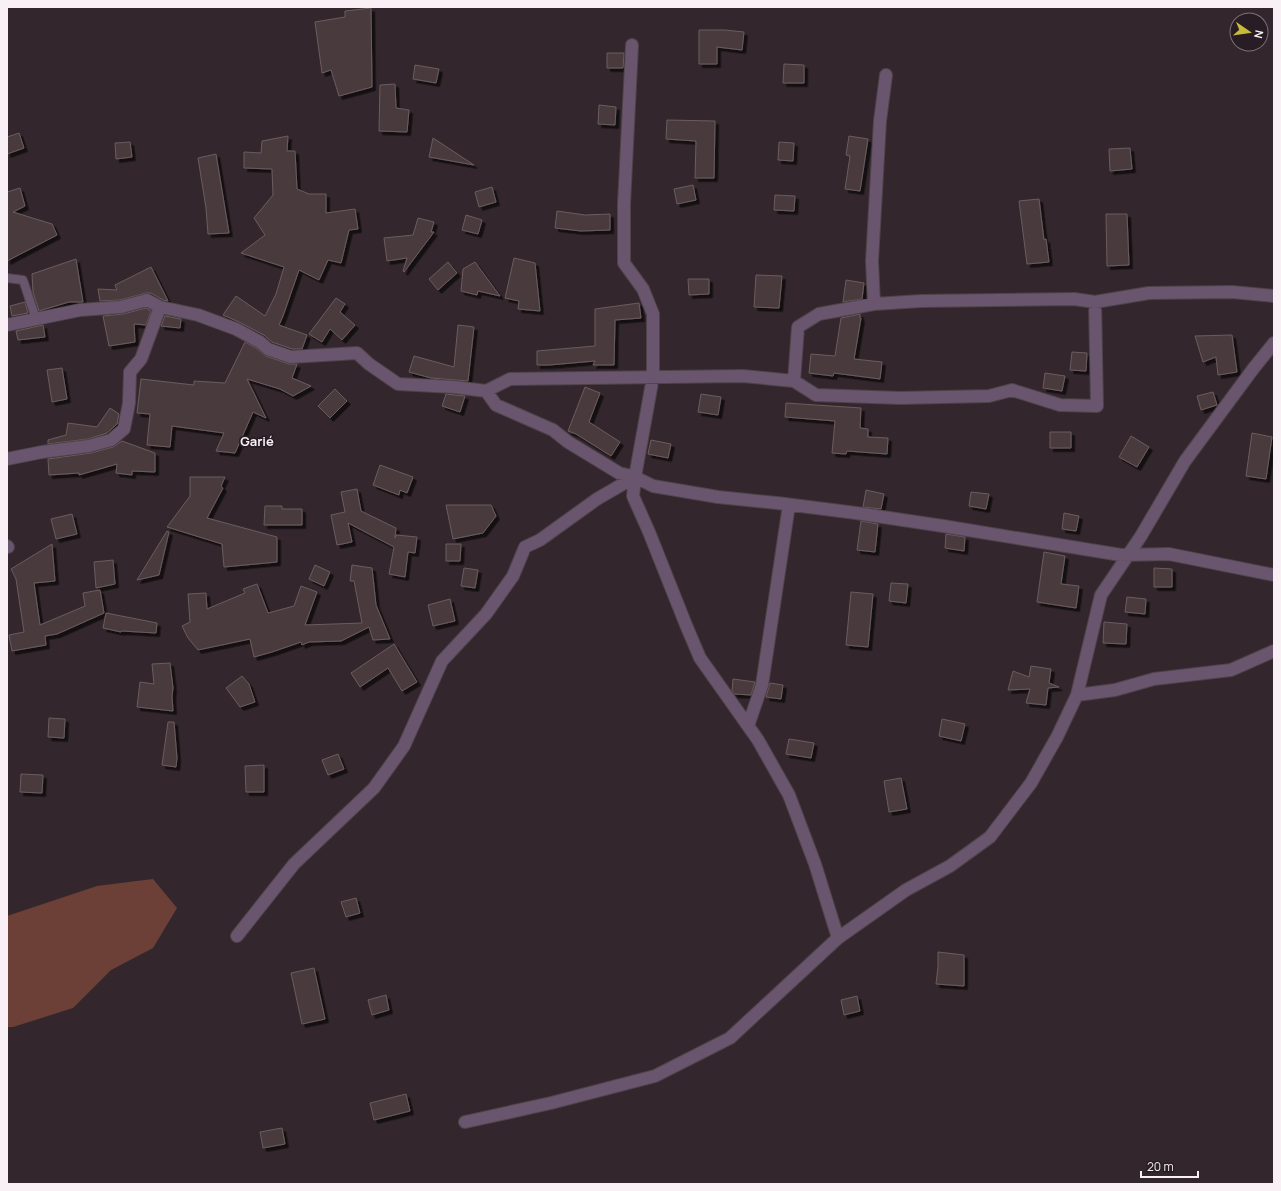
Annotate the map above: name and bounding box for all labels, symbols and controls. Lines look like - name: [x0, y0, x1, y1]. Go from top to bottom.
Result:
- north arrow: [1229, 12, 1269, 52]
- text: N: [1251, 29, 1267, 40]
- district label: Garié: [240, 432, 274, 450]
- scale bar: [1141, 1153, 1198, 1179]
- text: 20 m: [1147, 1158, 1174, 1175]

